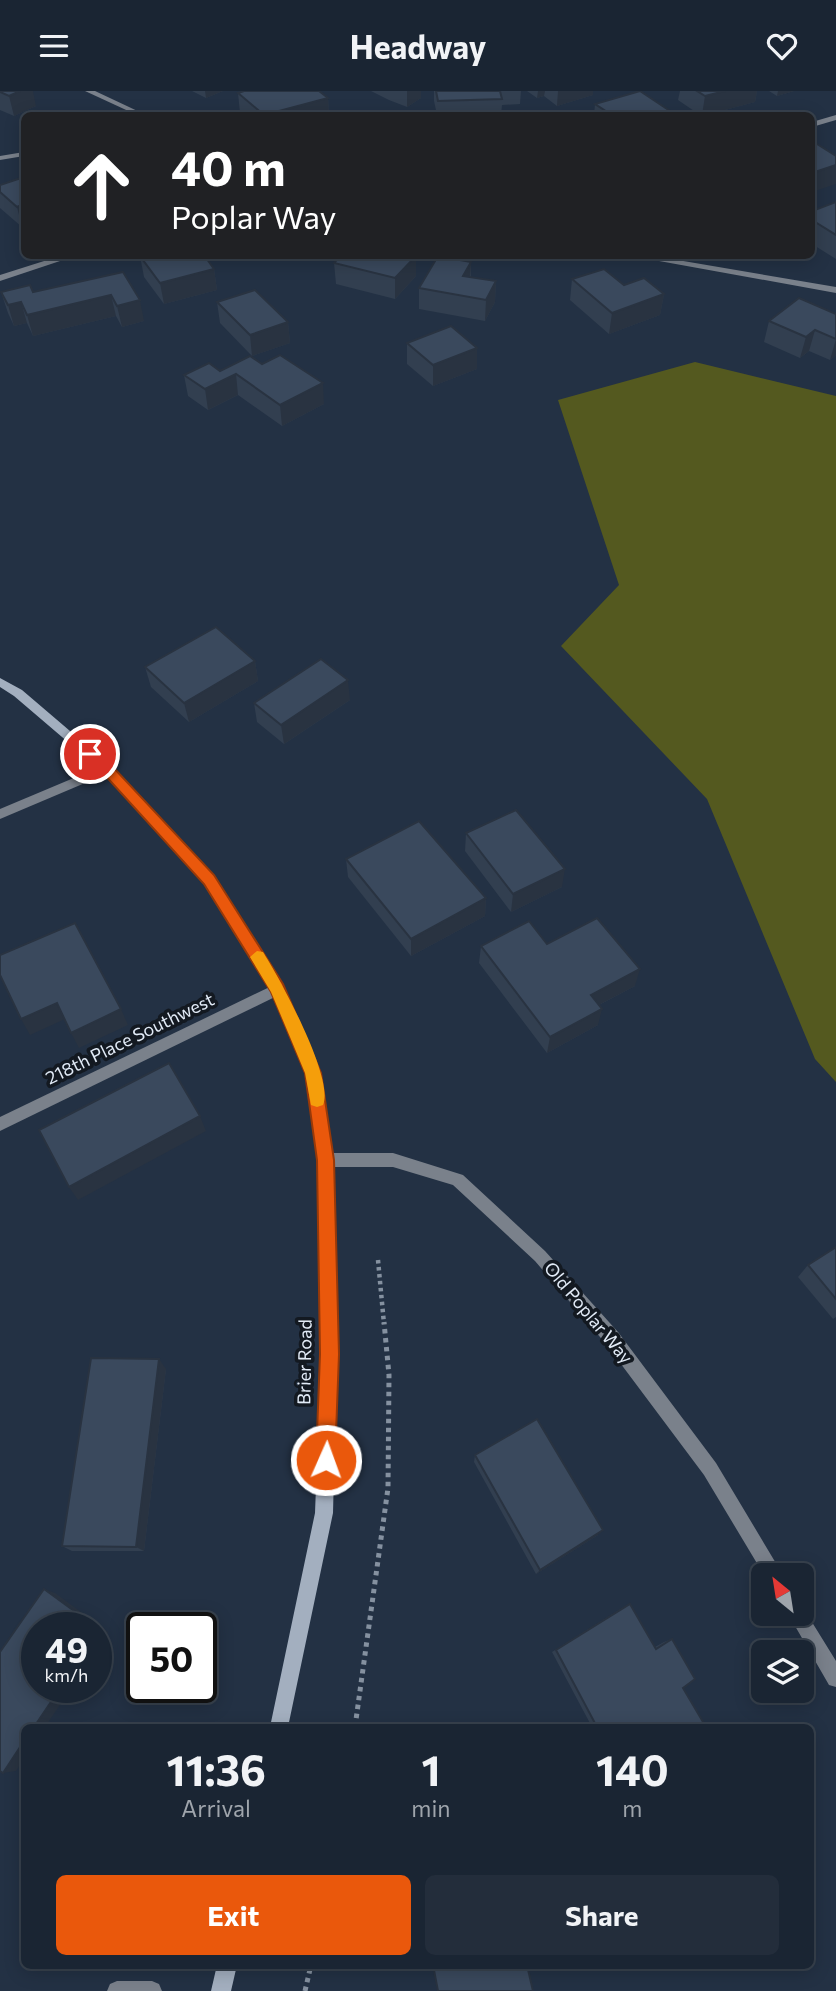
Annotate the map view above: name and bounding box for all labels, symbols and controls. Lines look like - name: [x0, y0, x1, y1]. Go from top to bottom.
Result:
- text: Headway: [350, 26, 486, 66]
- icon: menu: [35, 27, 73, 65]
- icon: heart: [763, 27, 801, 65]
- text: 40 m: [171, 136, 286, 196]
- icon: ahead: [56, 140, 147, 231]
- text: Poplar Way: [171, 196, 336, 236]
- pin: [60, 724, 120, 784]
- icon: arrive: [71, 735, 109, 773]
- street label: 218th Place Southwest: [42, 988, 217, 1089]
- street label: Old Poplar Way: [540, 1257, 638, 1368]
- street label: Brier Road: [292, 1319, 316, 1405]
- position arrow: [289, 1423, 363, 1497]
- north arrow: [751, 1563, 814, 1626]
- map controls: [751, 1563, 814, 1703]
- speed limit sign: 50: [126, 1612, 217, 1703]
- text: 49: [45, 1627, 88, 1670]
- button: layers: [751, 1640, 814, 1703]
- text: km/h: [45, 1664, 88, 1686]
- text: 11:36: [166, 1743, 266, 1795]
- text: 1: [421, 1743, 440, 1795]
- text: 140: [596, 1743, 669, 1795]
- text: Arrival: [181, 1794, 251, 1822]
- text: min: [411, 1794, 450, 1822]
- text: m: [622, 1794, 642, 1822]
- button: Exit: [56, 1875, 411, 1955]
- button: Share: [425, 1875, 779, 1955]

